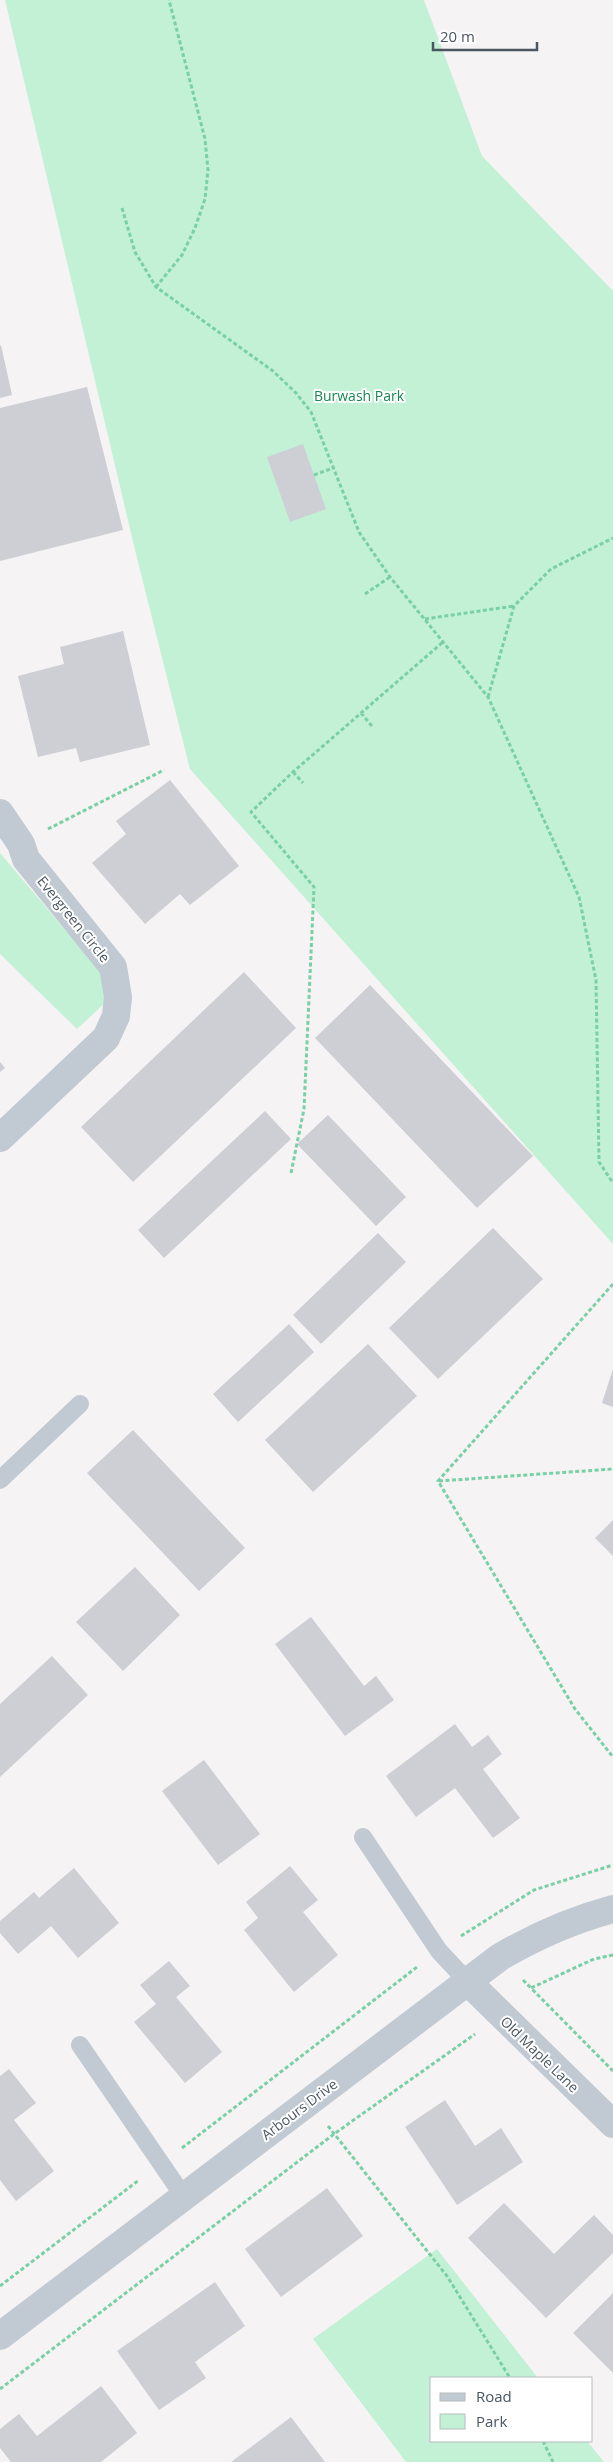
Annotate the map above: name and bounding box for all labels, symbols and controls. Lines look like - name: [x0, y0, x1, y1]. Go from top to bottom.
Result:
- scale bar: [433, 20, 537, 52]
- text: 20 m: [440, 26, 475, 46]
- park label: Burwash Park: [314, 386, 405, 405]
- street label: Evergreen Circle: [33, 872, 115, 966]
- street label: Old Maple Lane: [497, 2012, 583, 2096]
- street label: Arbours Drive: [257, 2074, 341, 2144]
- legend: [430, 2377, 593, 2442]
- text: Road: [476, 2386, 512, 2406]
- text: Park: [476, 2411, 507, 2431]

